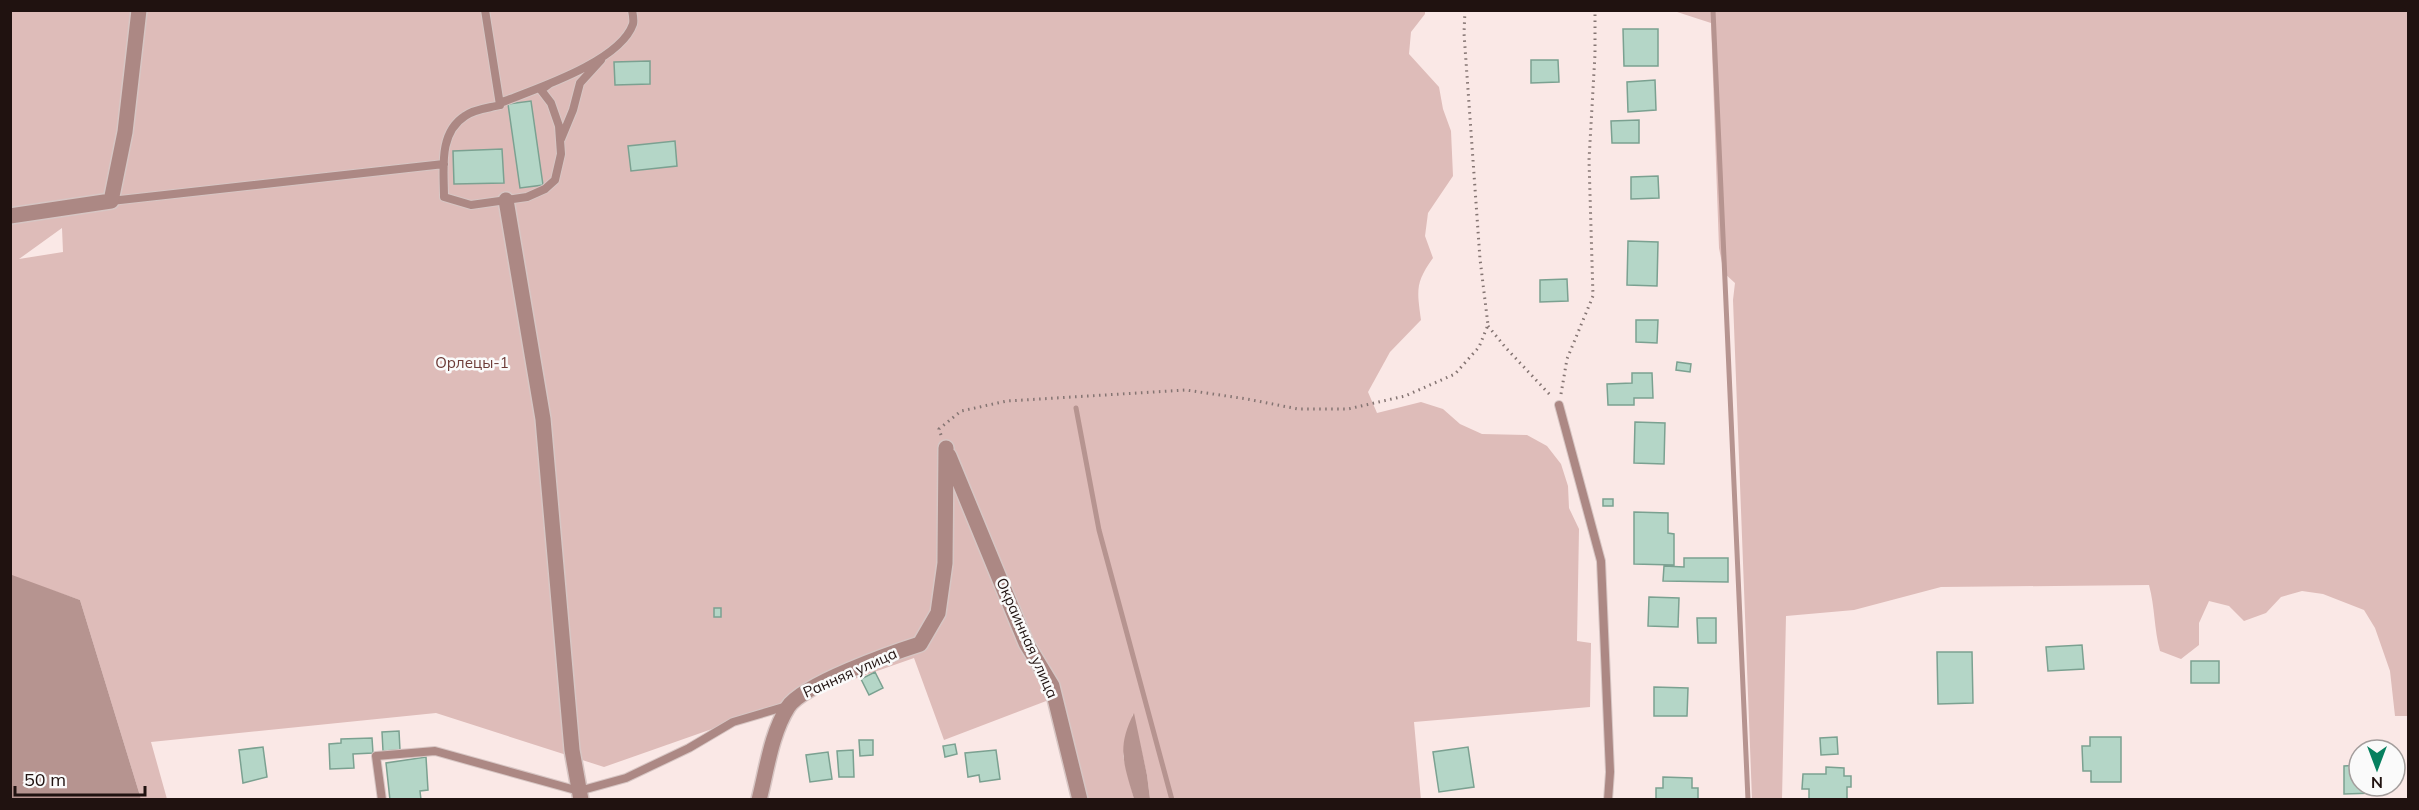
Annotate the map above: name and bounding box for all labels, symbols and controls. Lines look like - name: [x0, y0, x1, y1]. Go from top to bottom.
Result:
- park label: Орлецы-1: [435, 353, 509, 372]
- street label: Окраинная улица: [992, 575, 1063, 701]
- street label: Ранняя улица: [800, 643, 900, 702]
- north arrow: [2347, 738, 2407, 798]
- scale bar: [15, 759, 146, 797]
- text: 50 m: [24, 768, 66, 791]
- text: N: [2371, 773, 2383, 793]

